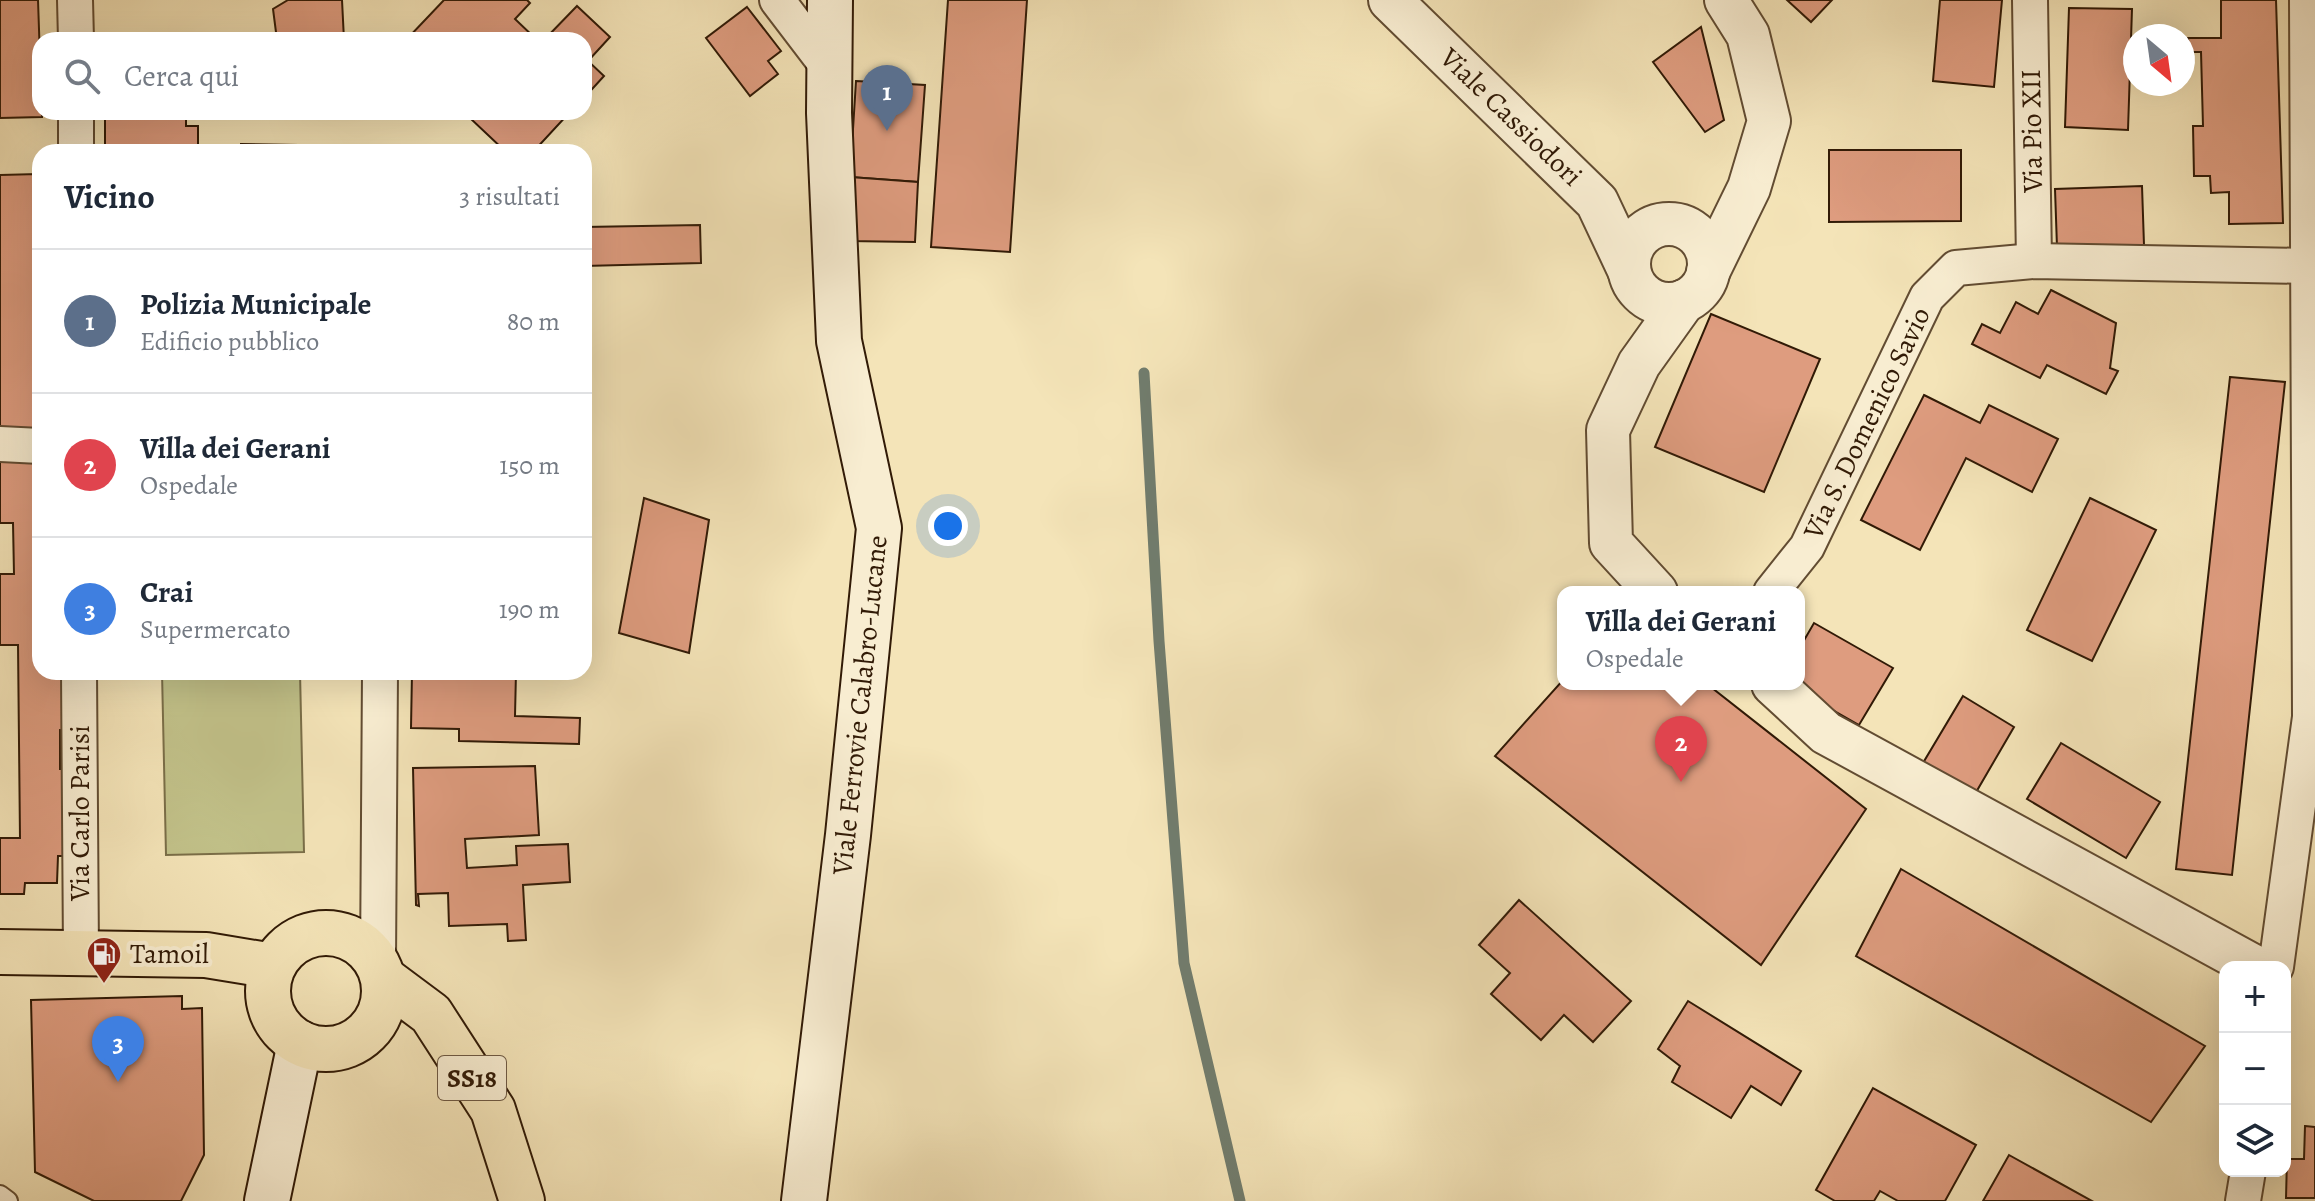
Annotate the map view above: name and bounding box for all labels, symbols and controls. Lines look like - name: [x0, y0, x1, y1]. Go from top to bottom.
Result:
- north arrow: [2123, 24, 2195, 96]
- search box: [32, 32, 592, 120]
- street label: Viale Cassiodori: [1431, 39, 1591, 195]
- icon: search: [60, 54, 104, 98]
- text: Cerca qui: [124, 56, 239, 96]
- pin: 1: [861, 65, 913, 131]
- street label: Via Pio XII: [2012, 69, 2052, 194]
- text: Vicino: [64, 173, 155, 220]
- text: 3 risultati: [459, 179, 560, 214]
- text: Polizia Municipale: [140, 284, 371, 324]
- street label: Via S. Domenico Savio: [1794, 301, 1940, 546]
- text: 1: [85, 304, 95, 339]
- text: 80 m: [507, 304, 560, 339]
- text: Edificio pubblico: [140, 324, 319, 359]
- text: Villa dei Gerani: [140, 428, 331, 468]
- text: 2: [84, 448, 96, 483]
- text: 150 m: [499, 448, 560, 483]
- text: Ospedale: [140, 468, 238, 503]
- your location: [928, 506, 968, 546]
- street label: Viale Ferrovie Calabro-Lucane: [823, 533, 897, 878]
- text: Crai: [140, 572, 193, 612]
- popup: [1557, 586, 1805, 690]
- text: 3: [84, 592, 96, 627]
- text: 190 m: [499, 592, 560, 627]
- text: Villa dei Gerani: [1586, 601, 1776, 641]
- text: Supermercato: [140, 612, 291, 647]
- text: Ospedale: [1586, 641, 1684, 676]
- pin: 2: [1655, 716, 1707, 782]
- street label: Via Carlo Parisi: [61, 725, 99, 902]
- fuel station icon: Tamoil: [85, 935, 123, 985]
- place label: Tamoil: [130, 935, 209, 973]
- map controls: [2219, 961, 2291, 1177]
- button: +: [2219, 961, 2291, 1033]
- pin: 3: [92, 1016, 144, 1082]
- button: −: [2219, 1033, 2291, 1105]
- road number: SS18: [438, 1056, 506, 1100]
- button: layers: [2219, 1105, 2291, 1177]

